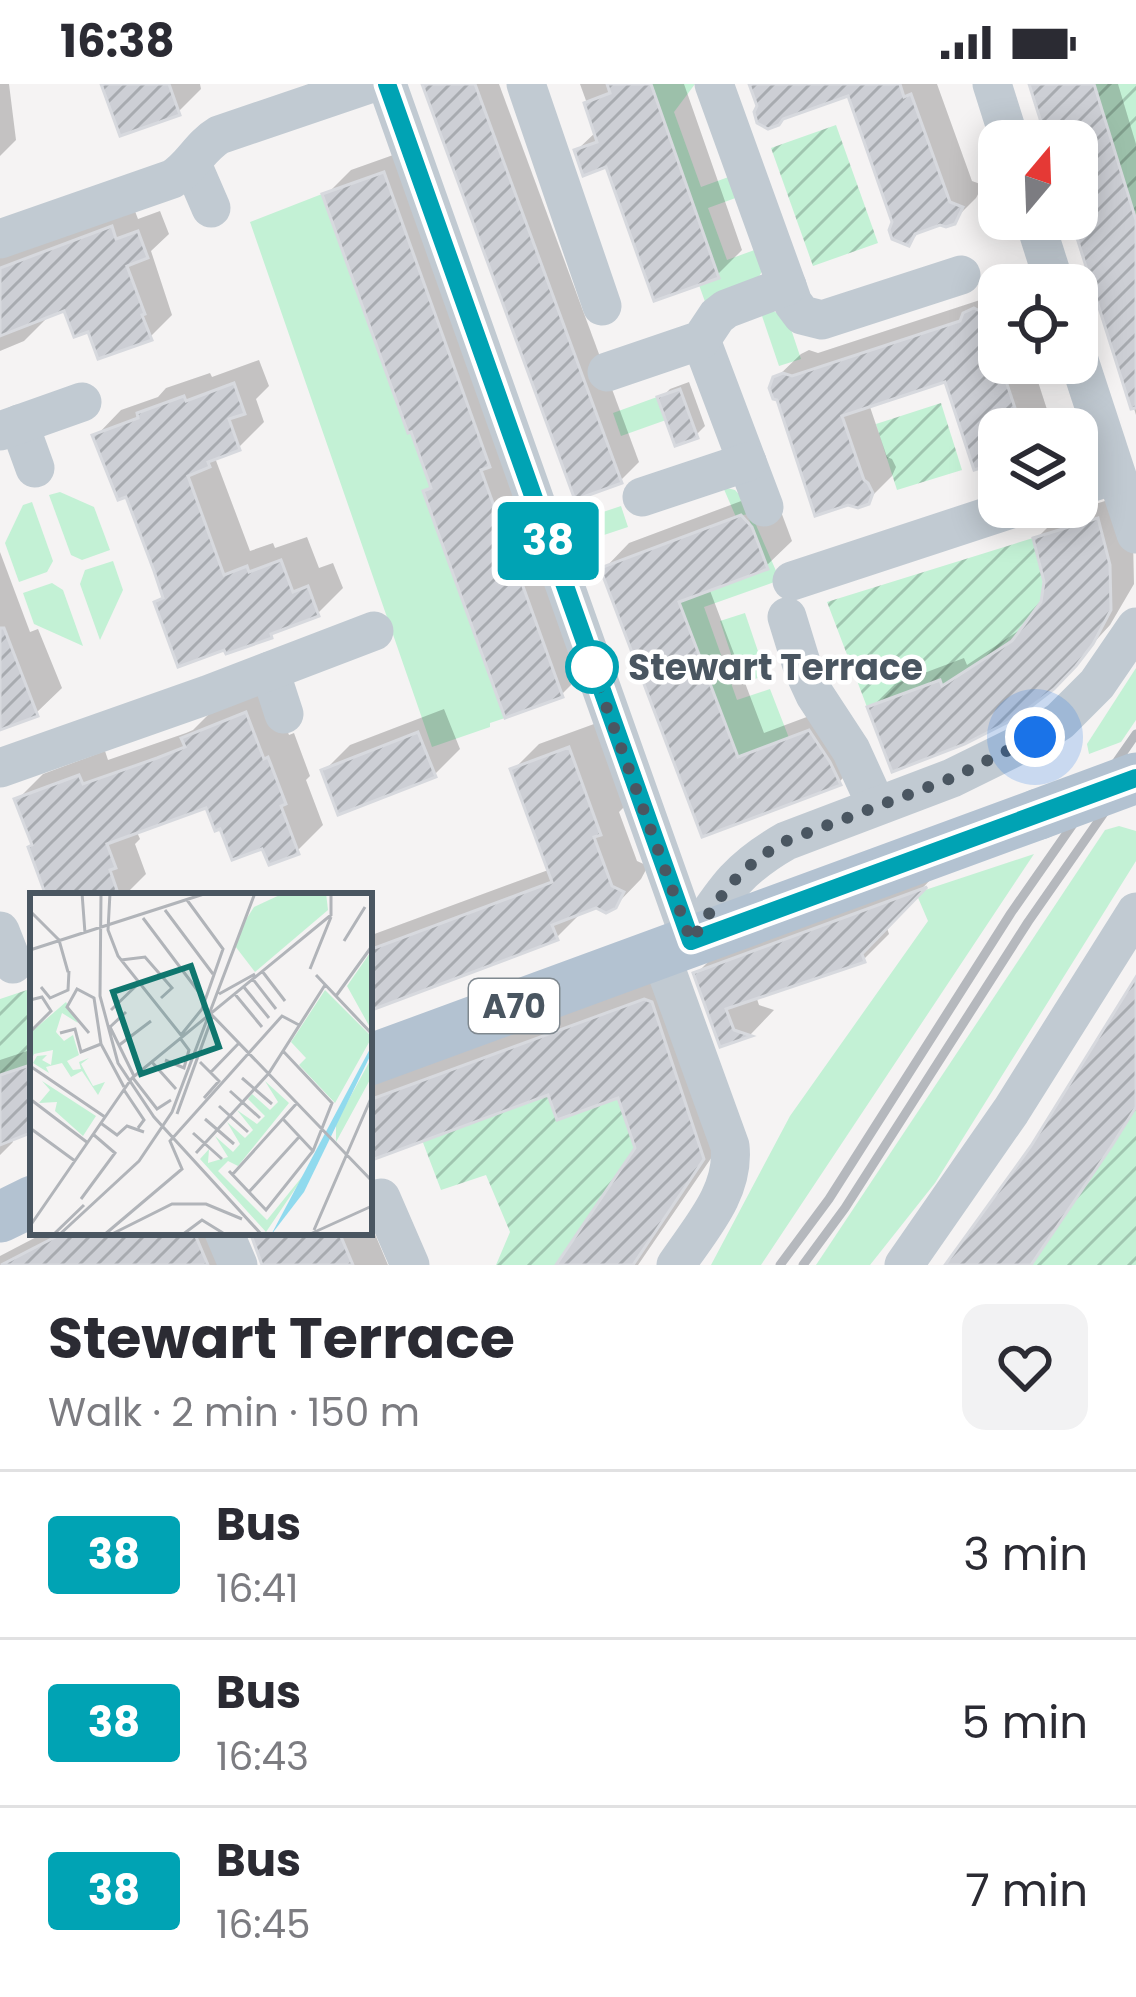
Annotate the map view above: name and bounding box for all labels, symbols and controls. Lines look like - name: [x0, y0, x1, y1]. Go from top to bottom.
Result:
- text: 16:38: [60, 10, 175, 73]
- north arrow: [978, 120, 1098, 240]
- map controls: [978, 120, 1098, 528]
- button: locate: [978, 264, 1098, 384]
- button: layers: [978, 408, 1098, 528]
- line badge: 38: [494, 502, 602, 580]
- text: 38: [522, 511, 574, 570]
- marker: Stewart Terrace: [567, 642, 617, 692]
- place label: Stewart Terrace: [628, 642, 923, 693]
- your location: [1005, 707, 1065, 767]
- inset map: [30, 893, 372, 1235]
- road number: A70: [469, 979, 559, 1033]
- text: Stewart Terrace: [48, 1298, 515, 1378]
- button: heart: [962, 1304, 1088, 1430]
- text: Walk · 2 min · 150 m: [48, 1385, 420, 1440]
- text: Bus: [216, 1493, 301, 1556]
- text: 3 min: [963, 1523, 1088, 1586]
- text: 38: [88, 1525, 140, 1584]
- text: 16:41: [216, 1561, 299, 1616]
- text: Bus: [216, 1661, 301, 1724]
- text: 5 min: [962, 1691, 1088, 1754]
- text: 38: [88, 1693, 140, 1752]
- text: 16:43: [216, 1729, 309, 1784]
- text: Bus: [216, 1829, 301, 1892]
- text: 7 min: [965, 1859, 1088, 1922]
- text: 38: [88, 1861, 140, 1920]
- text: 16:45: [216, 1897, 311, 1952]

